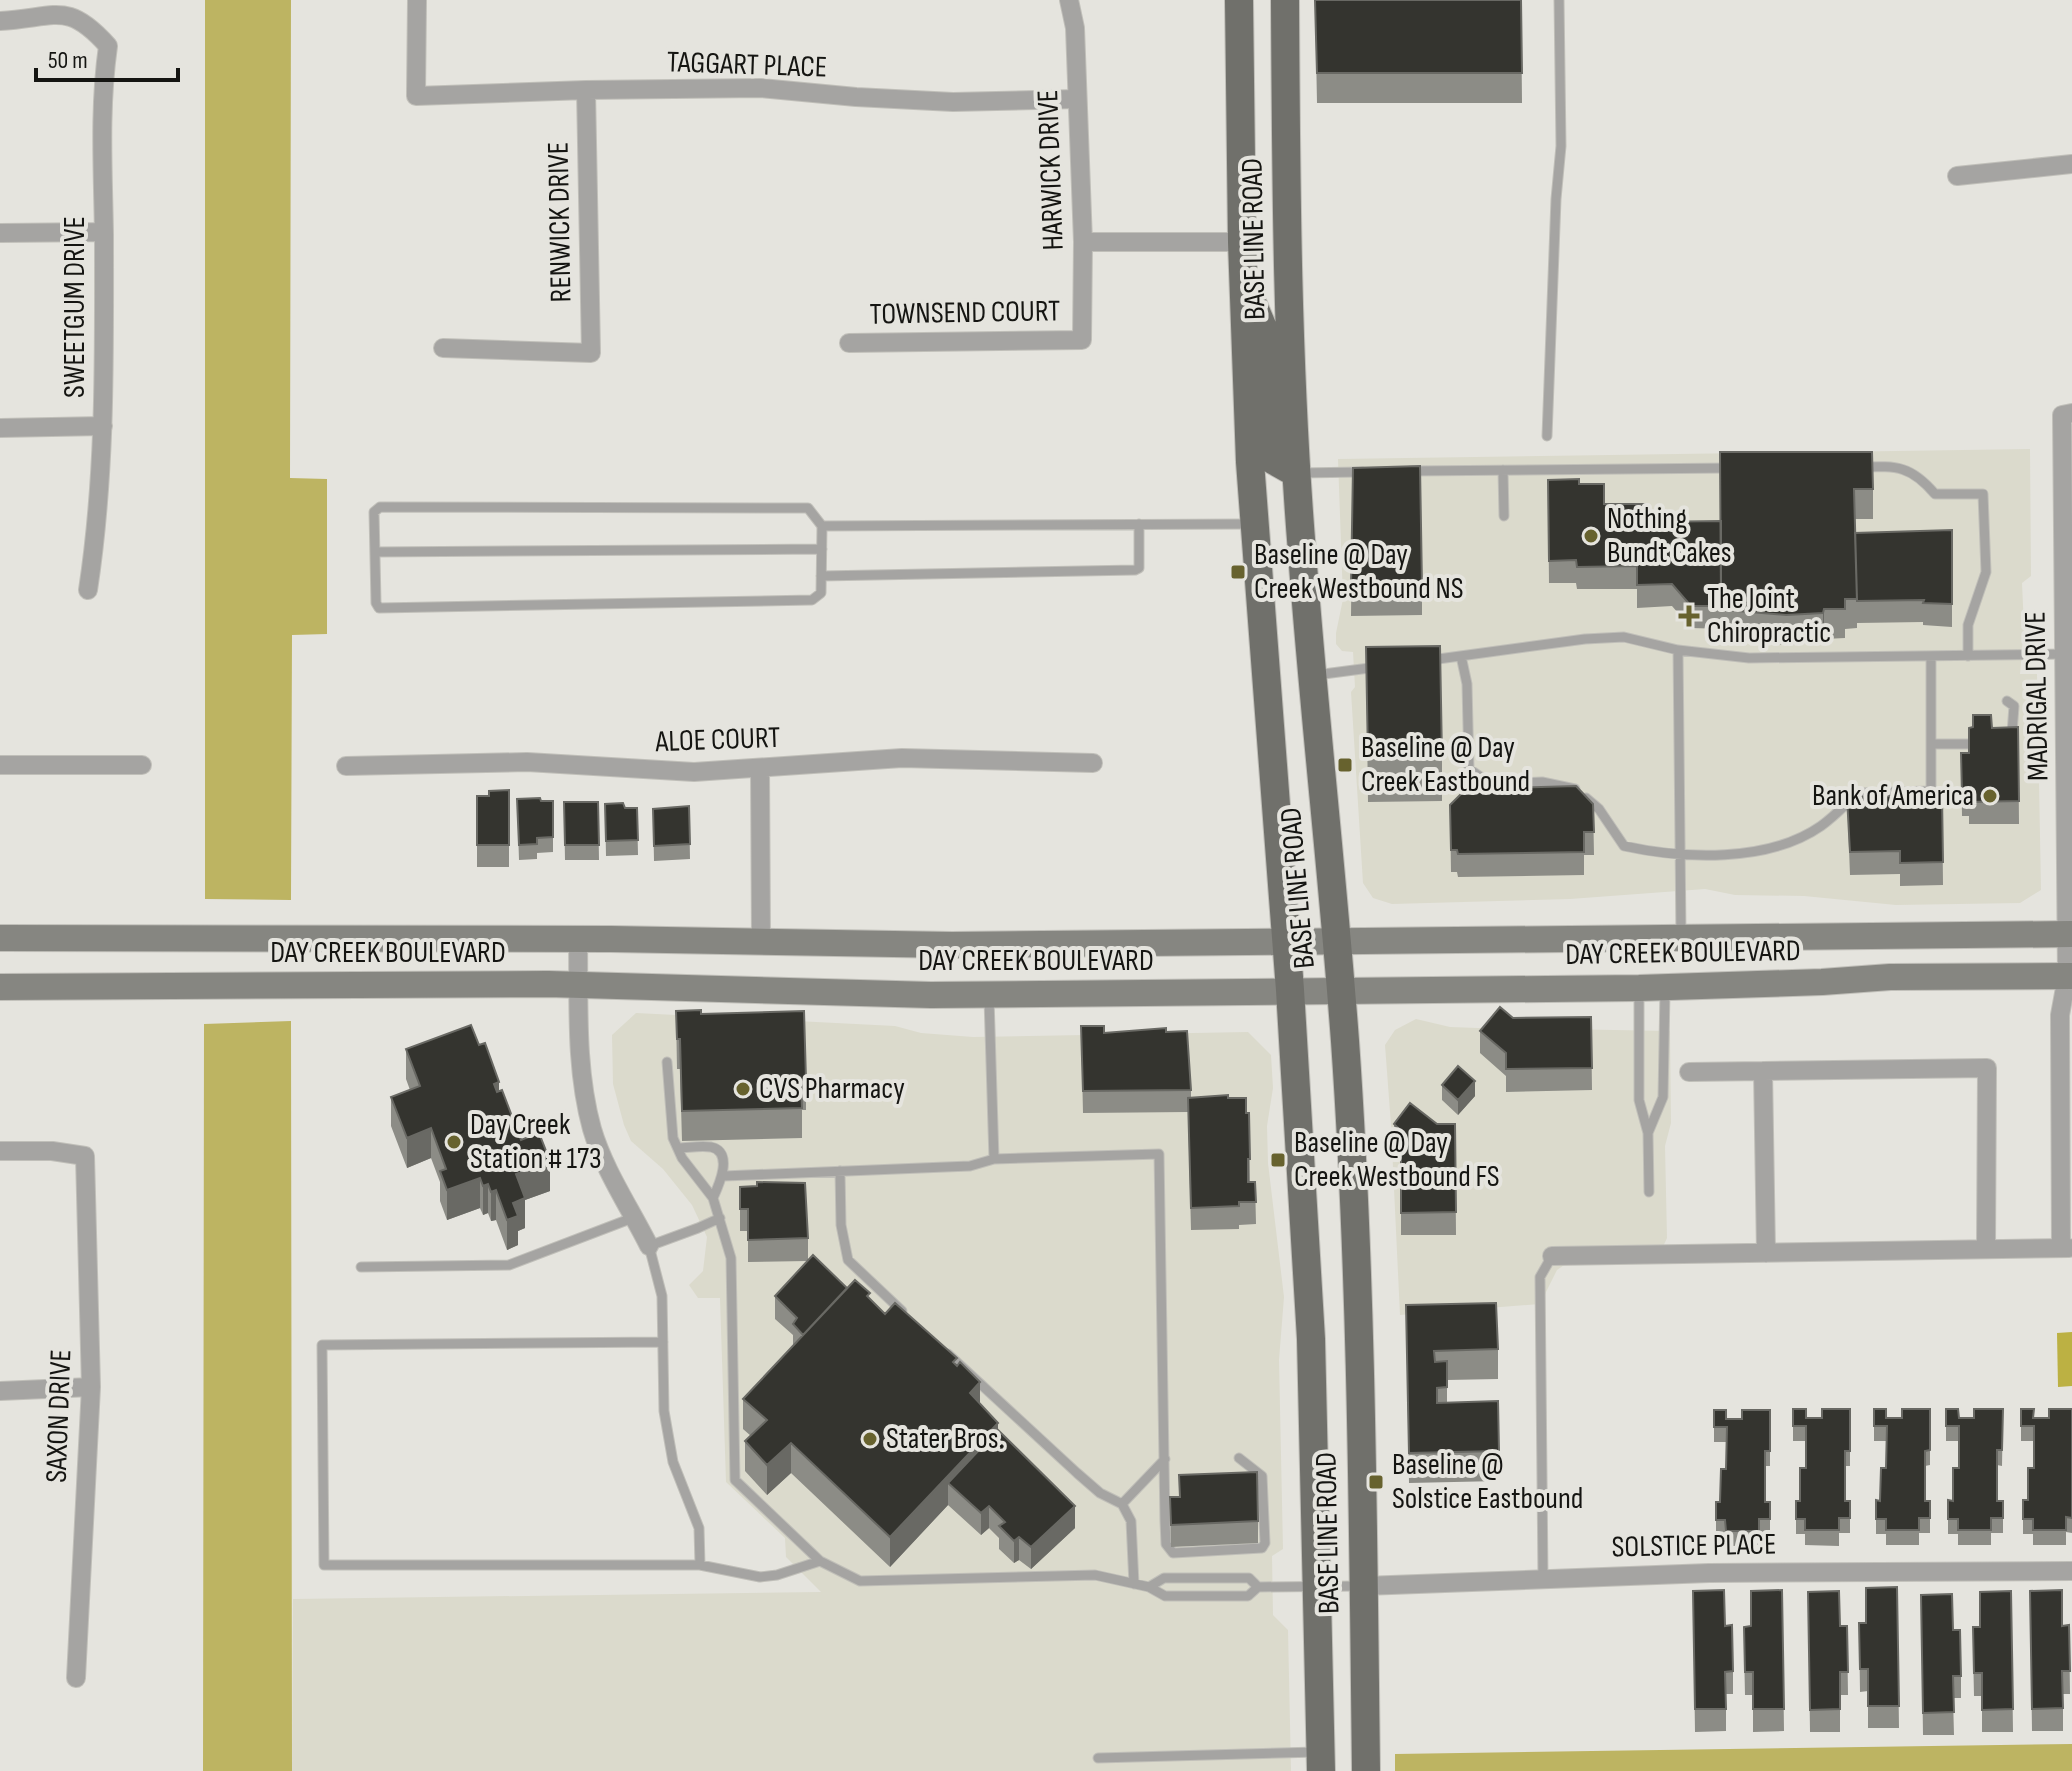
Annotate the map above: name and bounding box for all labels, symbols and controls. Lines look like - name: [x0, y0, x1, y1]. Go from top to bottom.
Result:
- scale bar: [36, 32, 178, 82]
- street label: TAGGART PLACE: [666, 44, 828, 86]
- text: 50 m: [48, 46, 88, 75]
- street label: HARWICK DRIVE: [1030, 89, 1072, 251]
- street label: RENWICK DRIVE: [541, 141, 579, 303]
- street label: BASE LINE ROAD: [1235, 158, 1273, 320]
- street label: SWEETGUM DRIVE: [57, 216, 93, 398]
- street label: TOWNSEND COURT: [869, 293, 1061, 333]
- place label: Nothing Bundt Cakes: [1607, 501, 1732, 571]
- marker: Nothing Bundt Cakes: [1582, 527, 1600, 545]
- place label: Baseline @ Day Creek Westbound NS: [1254, 537, 1464, 607]
- marker: Baseline @ Day Creek Westbound NS: [1229, 563, 1247, 581]
- place label: The Joint Chiropractic: [1707, 581, 1831, 651]
- marker: The Joint Chiropractic: [1678, 605, 1700, 627]
- street label: MADRIGAL DRIVE: [2018, 611, 2056, 781]
- street label: ALOE COURT: [654, 720, 781, 760]
- place label: Baseline @ Day Creek Eastbound: [1361, 730, 1530, 800]
- marker: Baseline @ Day Creek Eastbound: [1336, 756, 1354, 774]
- place label: Bank of America: [1812, 778, 1974, 814]
- marker: Bank of America: [1981, 787, 1999, 805]
- street label: BASE LINE ROAD: [1273, 806, 1323, 970]
- street label: DAY CREEK BOULEVARD: [1565, 933, 1801, 973]
- street label: DAY CREEK BOULEVARD: [270, 935, 506, 971]
- street label: DAY CREEK BOULEVARD: [918, 943, 1154, 979]
- place label: CVS Pharmacy: [759, 1071, 905, 1107]
- marker: CVS Pharmacy: [734, 1080, 752, 1098]
- place label: Day Creek Station # 173: [470, 1107, 602, 1177]
- place label: Baseline @ Day Creek Westbound FS: [1294, 1125, 1500, 1195]
- marker: Day Creek Station # 173: [445, 1133, 463, 1151]
- marker: Baseline @ Day Creek Westbound FS: [1269, 1151, 1287, 1169]
- street label: SAXON DRIVE: [39, 1349, 79, 1483]
- place label: Stater Bros.: [886, 1421, 1004, 1457]
- marker: Stater Bros.: [861, 1430, 879, 1448]
- place label: Baseline @ Solstice Eastbound: [1392, 1447, 1583, 1517]
- street label: BASE LINE ROAD: [1309, 1452, 1347, 1614]
- marker: Baseline @ Solstice Eastbound: [1367, 1473, 1385, 1491]
- street label: SOLSTICE PLACE: [1611, 1527, 1777, 1565]

